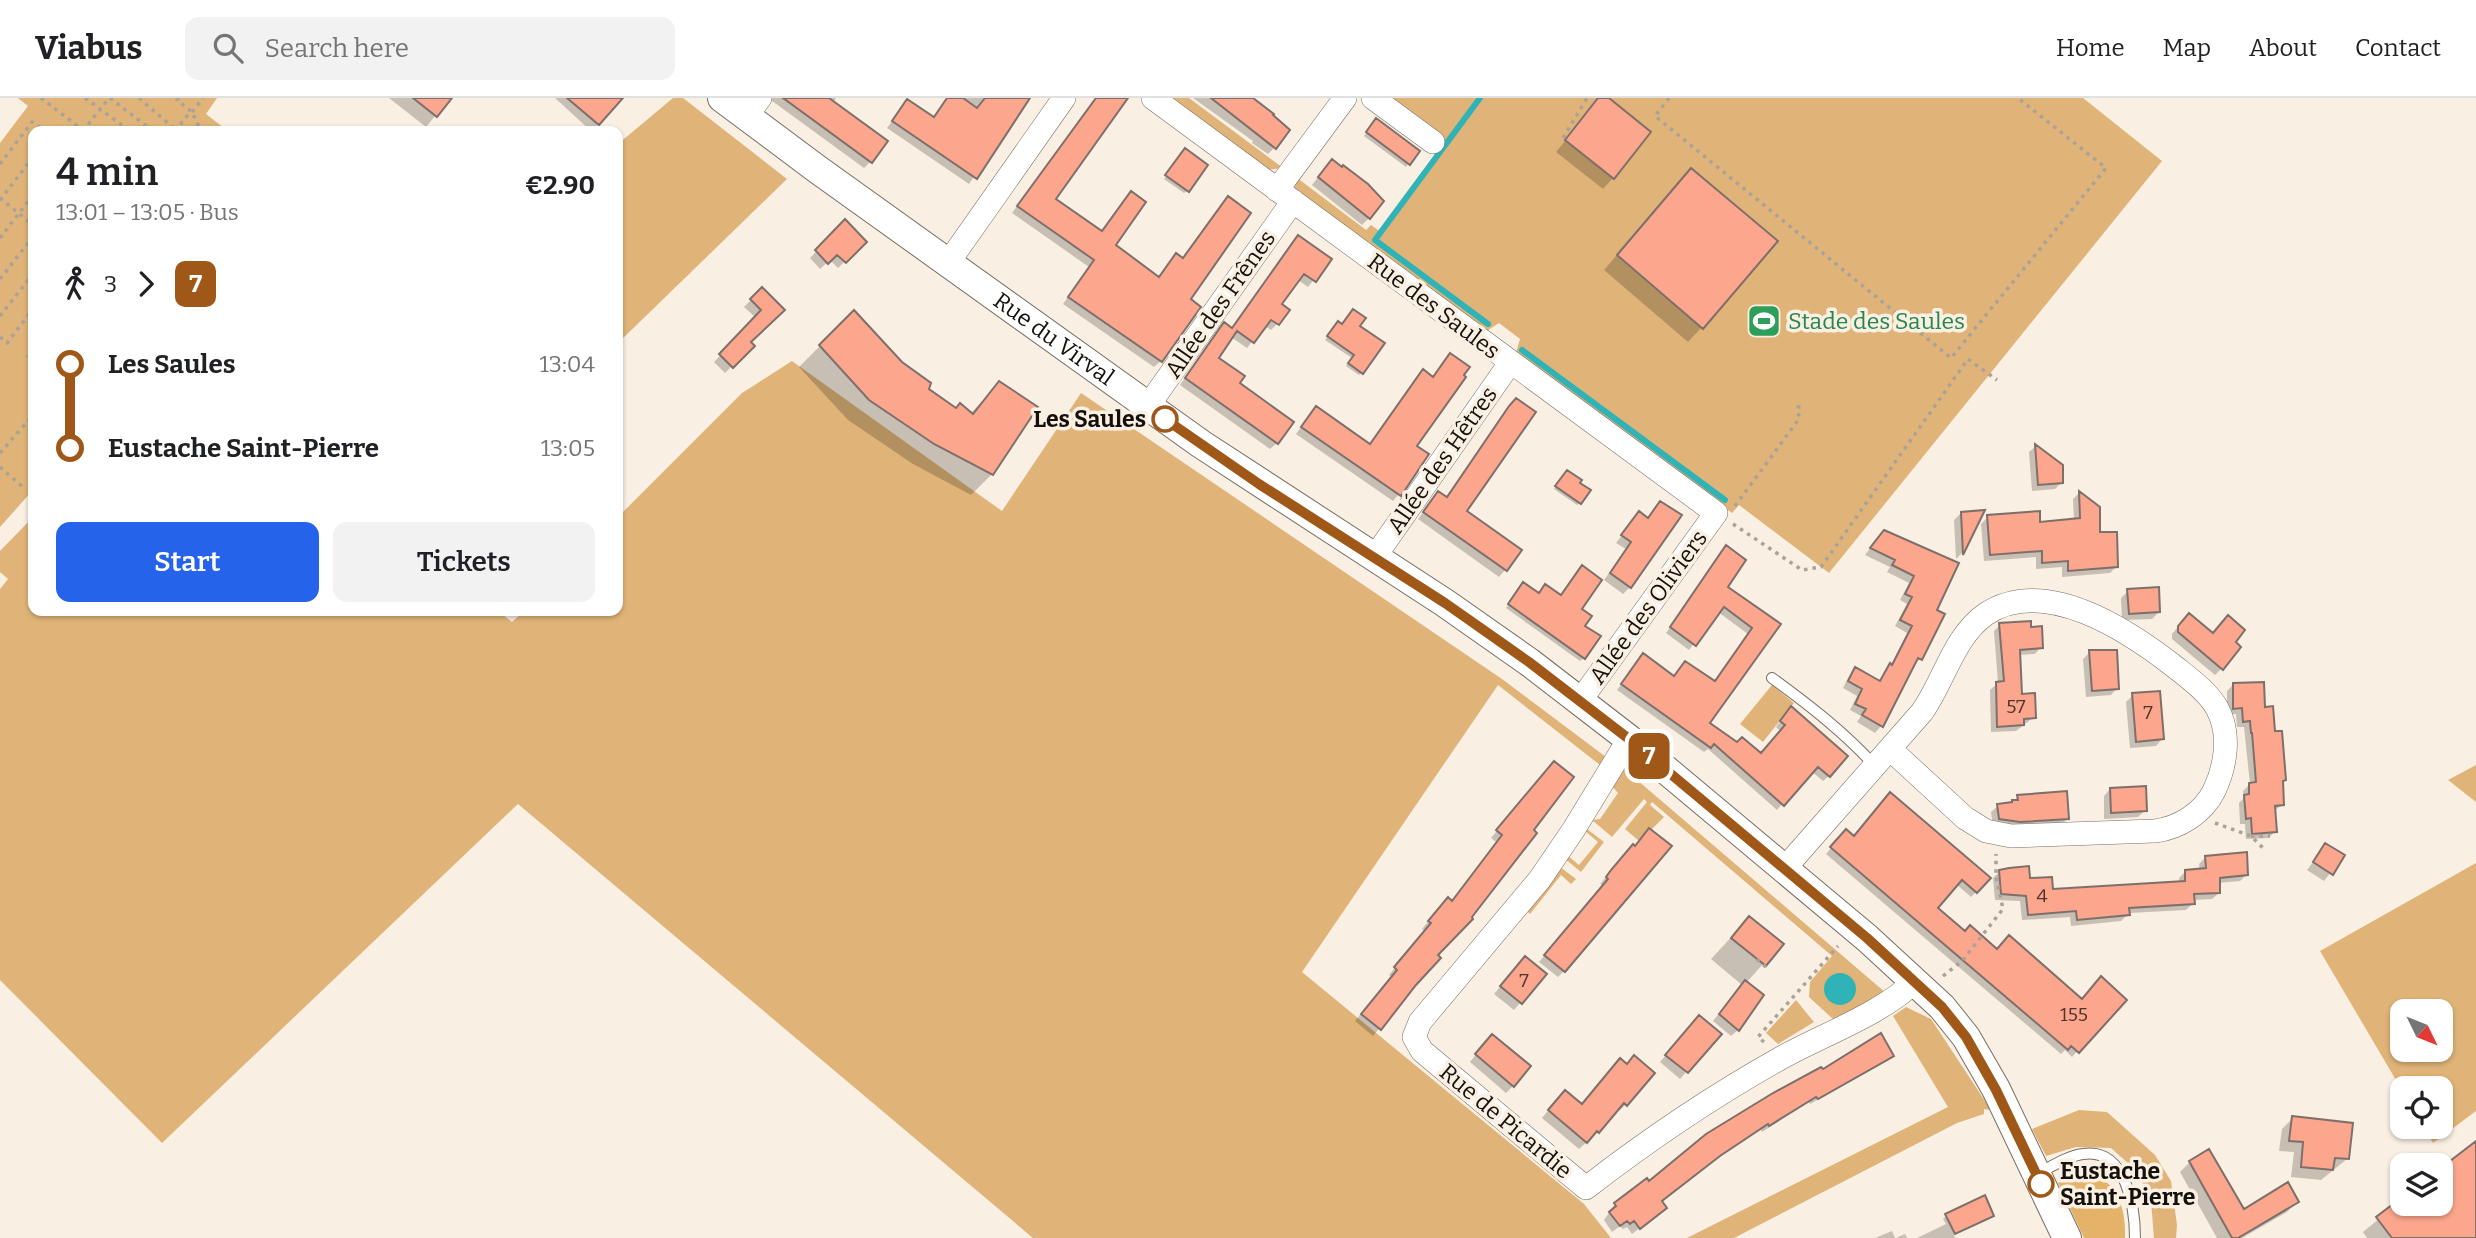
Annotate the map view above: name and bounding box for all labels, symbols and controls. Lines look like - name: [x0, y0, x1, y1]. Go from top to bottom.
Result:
- search box: [185, 17, 675, 80]
- text: Viabus: [35, 28, 143, 68]
- icon: search: [209, 29, 247, 67]
- text: Search here: [265, 33, 409, 64]
- text: Home: [2056, 34, 2125, 62]
- text: Map: [2163, 34, 2211, 62]
- text: About: [2249, 34, 2317, 62]
- text: Contact: [2355, 34, 2441, 62]
- text: 4 min: [56, 149, 158, 195]
- text: €2.90: [525, 170, 595, 201]
- text: 13:01 – 13:05 · Bus: [56, 198, 239, 226]
- street label: Allée des Frênes: [1159, 225, 1281, 383]
- street label: Rue des Saules: [1362, 247, 1506, 365]
- icon: walk: [56, 265, 94, 303]
- icon: forward: [127, 265, 165, 303]
- text: 3: [104, 270, 117, 298]
- text: 7: [189, 270, 202, 298]
- street label: Rue du Virval: [988, 286, 1120, 392]
- sports icon: Stade des Saules: [1745, 302, 1783, 340]
- place label: Stade des Saules: [1788, 307, 1965, 335]
- text: Les Saules: [108, 349, 235, 380]
- text: 13:04: [540, 350, 595, 378]
- street label: Allée des Hêtres: [1381, 381, 1503, 539]
- place label: Les Saules: [1033, 405, 1146, 433]
- marker: Les Saules: [1152, 406, 1178, 432]
- text: Eustache Saint-Pierre: [108, 433, 379, 464]
- text: 13:05: [541, 434, 595, 462]
- button: Start: [56, 522, 319, 602]
- button: Tickets: [333, 522, 595, 602]
- street label: Allée des Oliviers: [1583, 525, 1713, 689]
- house number: 57: [2006, 695, 2026, 718]
- house number: 7: [2143, 701, 2153, 724]
- line badge: 7: [1626, 733, 1672, 779]
- text: 7: [1643, 742, 1655, 770]
- house number: 4: [2036, 884, 2048, 907]
- house number: 7: [1519, 969, 1529, 992]
- north arrow: [2390, 999, 2454, 1062]
- map controls: [2390, 999, 2453, 1216]
- house number: 155: [2060, 1003, 2088, 1026]
- street label: Rue de Picardie: [1434, 1058, 1578, 1184]
- button: locate: [2390, 1076, 2453, 1139]
- button: layers: [2390, 1153, 2453, 1216]
- place label: Eustache Saint-Pierre: [2060, 1157, 2195, 1211]
- marker: Eustache Saint-Pierre: [2028, 1171, 2054, 1197]

